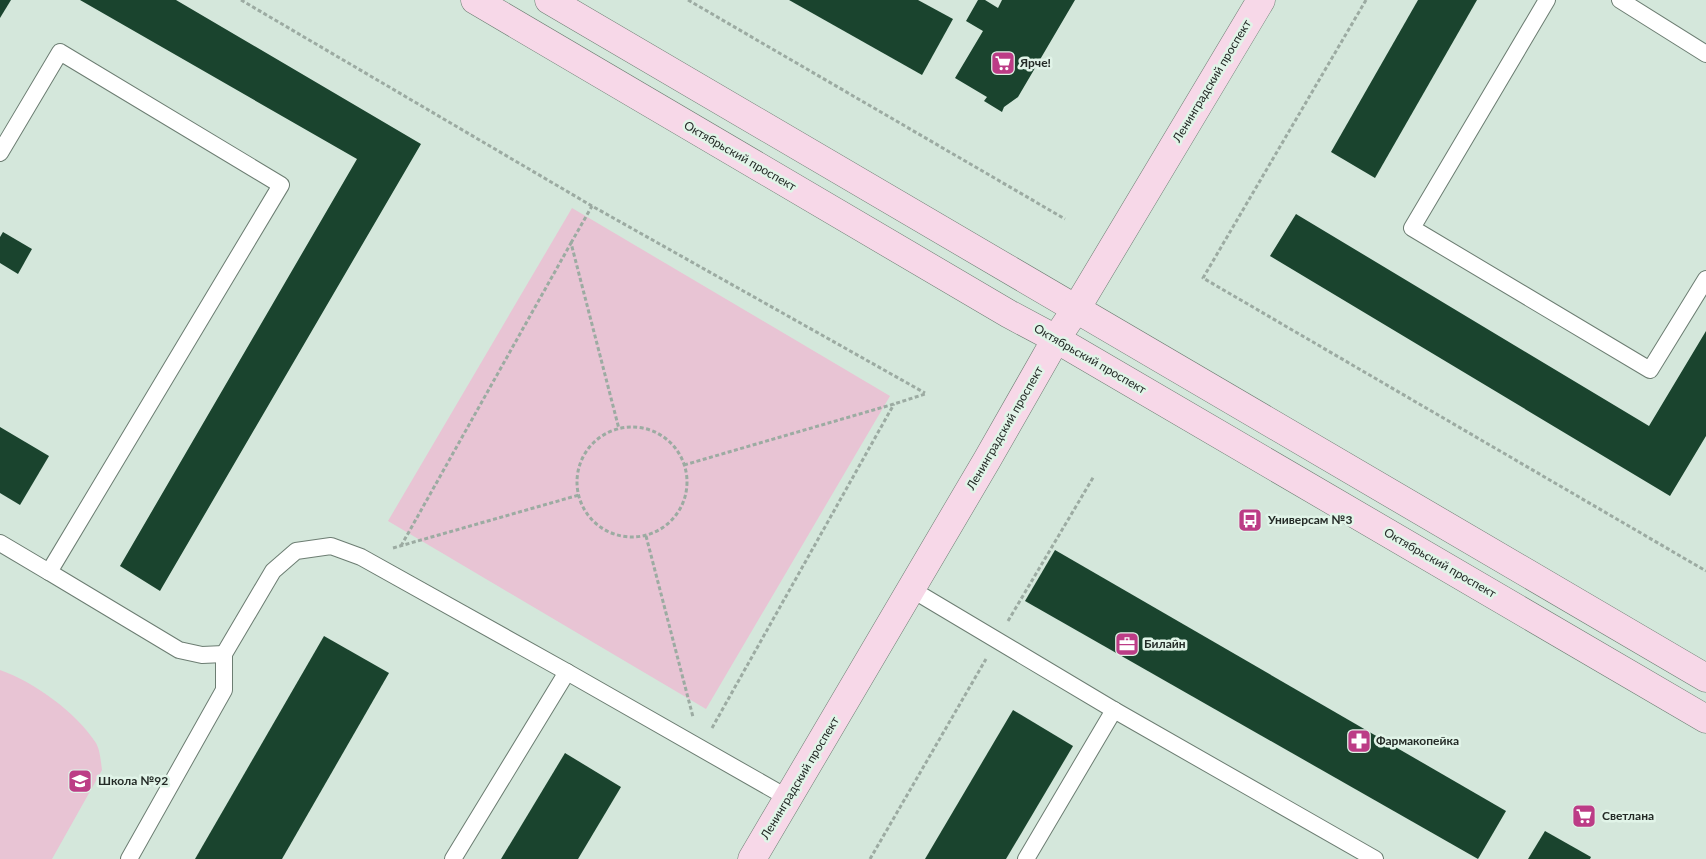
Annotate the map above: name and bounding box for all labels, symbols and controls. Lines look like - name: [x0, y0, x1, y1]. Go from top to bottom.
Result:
- street label: Ленинградский проспект: [1168, 17, 1254, 146]
- supermarket icon: Ярче!: [990, 50, 1016, 76]
- place label: Ярче!: [1019, 55, 1051, 70]
- street label: Октябрьский проспект: [681, 117, 799, 194]
- street label: Октябрьский проспект: [1031, 320, 1149, 397]
- street label: Ленинградский проспект: [962, 363, 1046, 493]
- bus stop icon: Универсам №3: [1237, 507, 1263, 533]
- place label: Универсам №3: [1267, 512, 1352, 527]
- street label: Октябрьский проспект: [1381, 524, 1499, 601]
- office icon: Билайн: [1114, 631, 1140, 657]
- place label: Билайн: [1144, 636, 1186, 651]
- street label: Ленинградский проспект: [756, 714, 842, 843]
- pharmacy icon: Фармакопейка: [1346, 728, 1372, 754]
- place label: Фармакопейка: [1376, 733, 1459, 748]
- school or university icon: Школа №92: [67, 768, 93, 794]
- place label: Школа №92: [98, 773, 168, 788]
- supermarket icon: Светлана: [1571, 803, 1597, 829]
- place label: Светлана: [1602, 808, 1654, 823]

